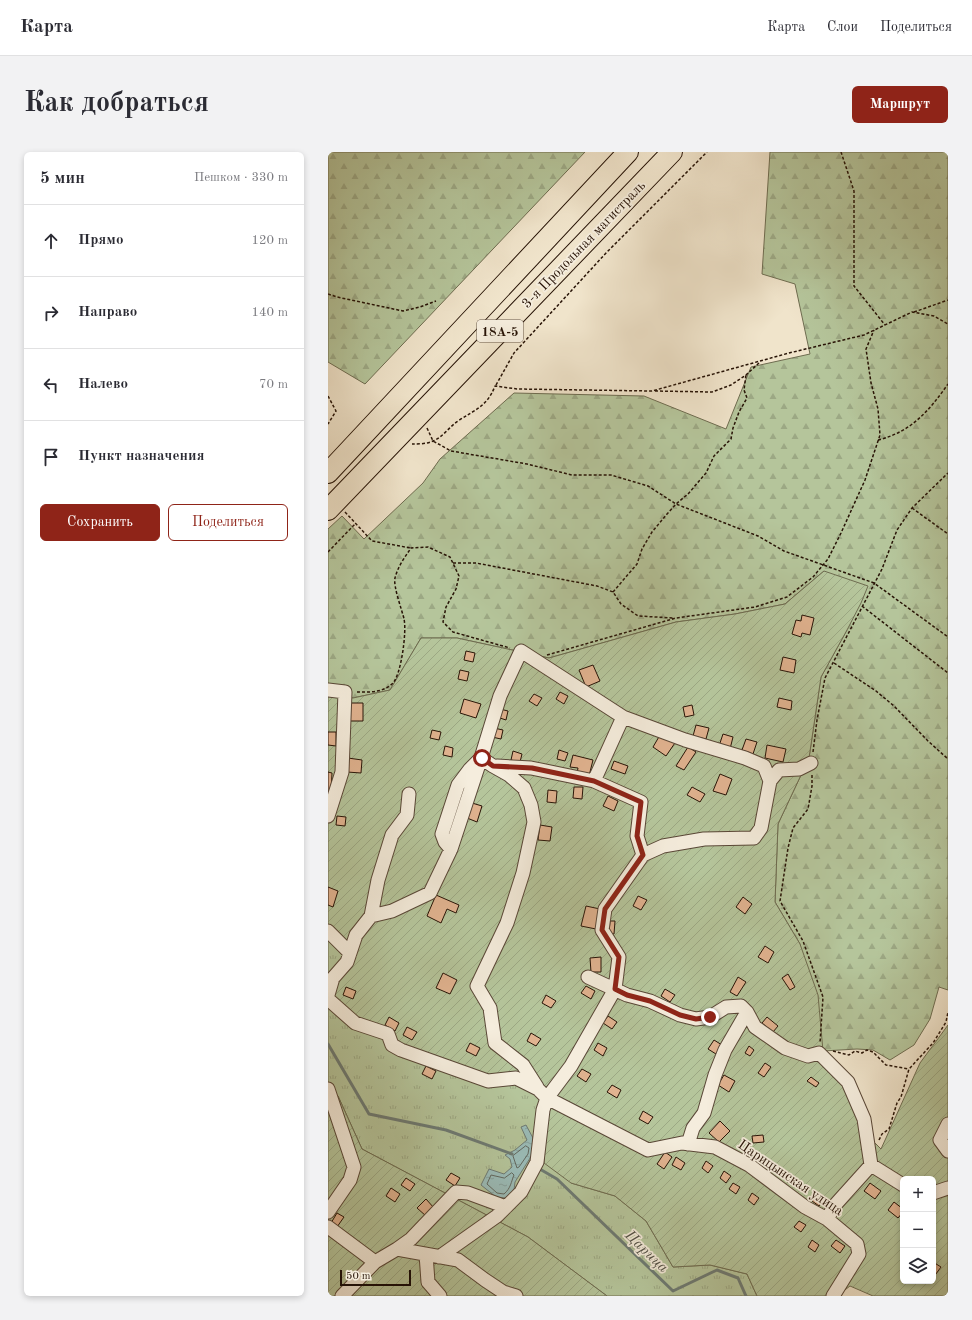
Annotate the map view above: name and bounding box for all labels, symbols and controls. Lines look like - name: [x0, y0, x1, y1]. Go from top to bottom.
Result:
- text: Карта: [20, 18, 73, 37]
- text: Карта: [767, 20, 805, 34]
- text: Слои: [827, 20, 858, 34]
- text: Поделиться: [880, 20, 952, 34]
- button: Маршрут: [852, 86, 948, 123]
- text: Как добраться: [24, 90, 209, 118]
- text: 5 мин: [40, 170, 85, 187]
- text: Пешком · 330 m: [194, 171, 288, 184]
- street label: 3-я Продольная магистраль: [519, 178, 648, 311]
- icon: ahead: [40, 230, 62, 252]
- text: Прямо: [78, 233, 124, 248]
- text: 120 m: [251, 234, 288, 247]
- icon: right: [40, 302, 62, 324]
- text: Направо: [78, 305, 137, 320]
- text: 140 m: [251, 306, 288, 319]
- road number: 18А-5: [477, 320, 523, 342]
- icon: left: [40, 374, 62, 396]
- text: Налево: [78, 377, 128, 392]
- text: 70 m: [259, 378, 288, 391]
- icon: arrive: [40, 446, 62, 468]
- text: Пункт назначения: [78, 449, 205, 464]
- button: Сохранить: [40, 504, 160, 541]
- button: Поделиться: [168, 504, 288, 541]
- route start: [473, 749, 491, 767]
- route end: [701, 1008, 719, 1026]
- street label: Царицынская улица: [735, 1137, 846, 1218]
- map controls: [900, 1176, 936, 1284]
- button: +: [900, 1176, 936, 1212]
- button: −: [900, 1212, 936, 1248]
- water label: Царица: [621, 1227, 670, 1276]
- button: layers: [900, 1248, 936, 1284]
- scale bar: [340, 1268, 411, 1287]
- text: 50 m: [346, 1271, 371, 1282]

